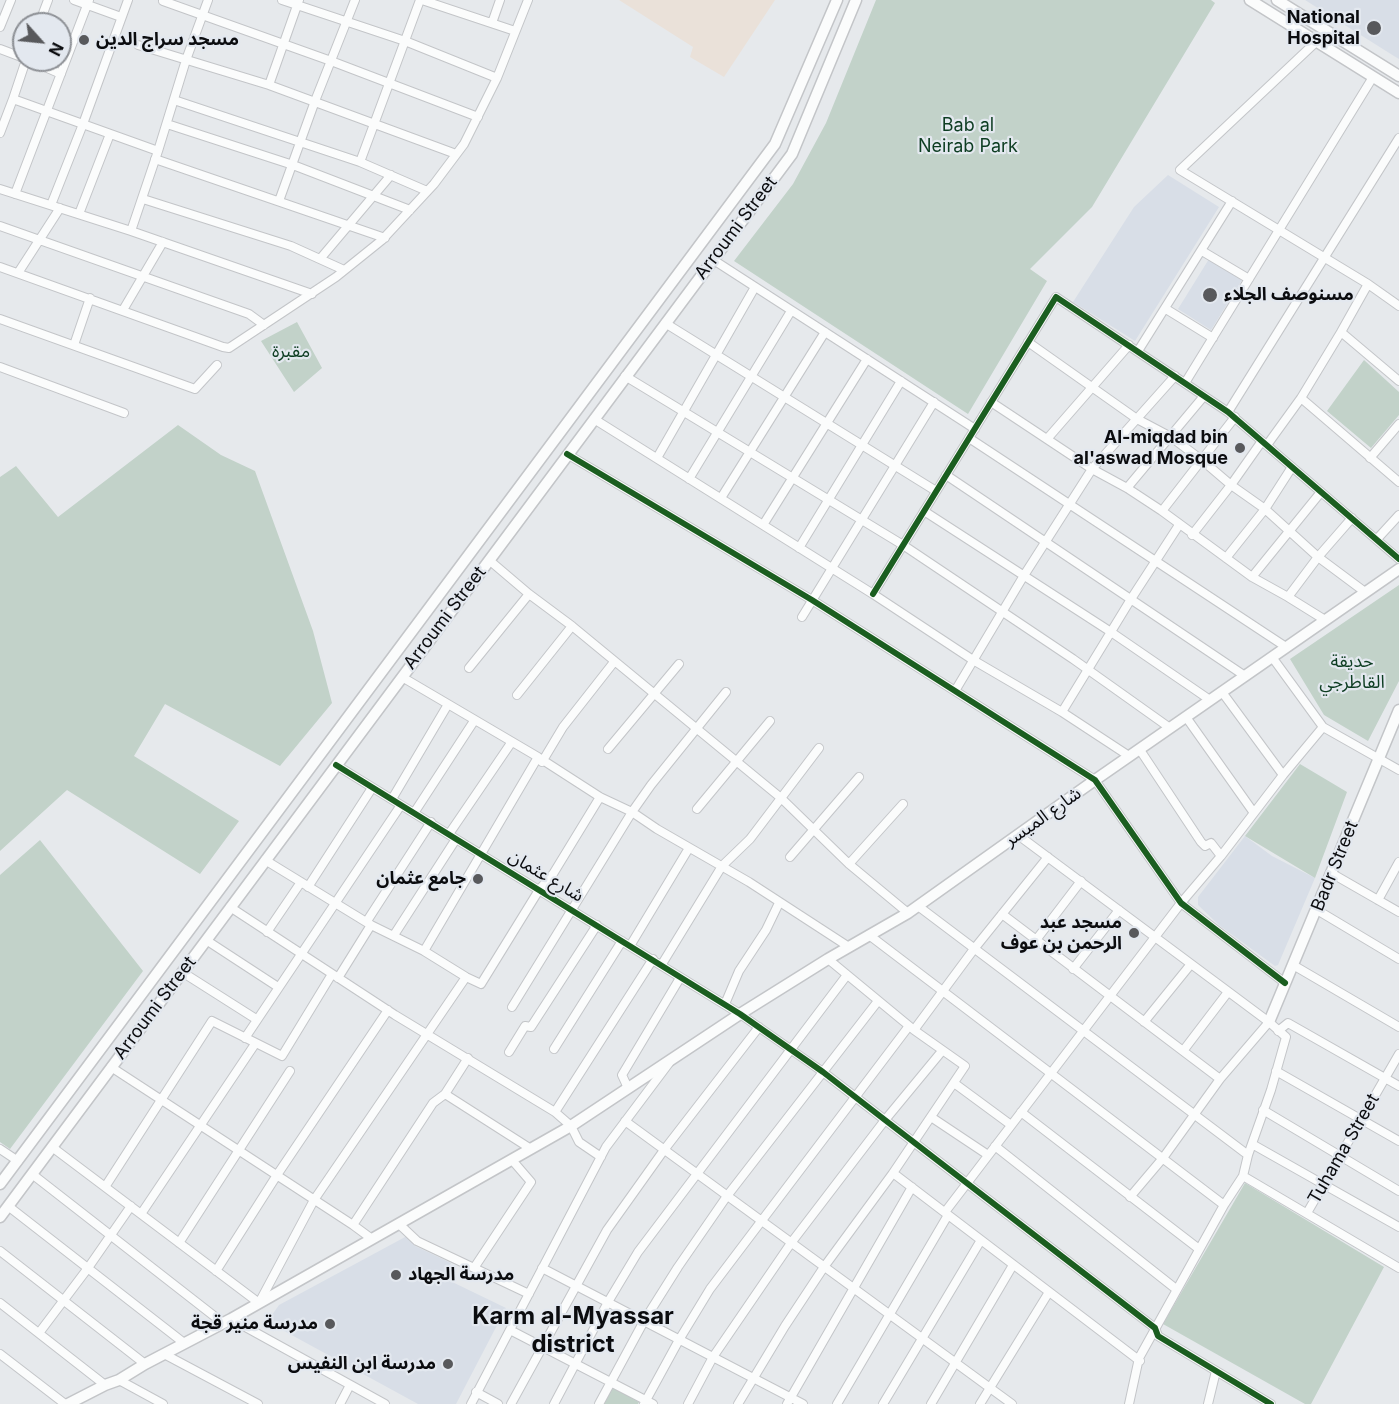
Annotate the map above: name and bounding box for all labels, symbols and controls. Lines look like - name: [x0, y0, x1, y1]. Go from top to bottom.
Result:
- place label: National Hospital: [1287, 7, 1360, 50]
- north arrow: [12, 12, 72, 72]
- marker: National Hospital: [1365, 19, 1383, 37]
- place label: مسجد سراج الدين: [96, 29, 239, 51]
- marker: مسجد سراج الدين: [77, 33, 91, 47]
- text: N: [45, 39, 68, 59]
- park label: Bab al Neirab Park: [918, 115, 1018, 158]
- street label: Arroumi Street: [690, 172, 782, 284]
- place label: مسنوصف الجلاء: [1224, 284, 1354, 306]
- marker: مسنوصف الجلاء: [1201, 286, 1219, 304]
- park label: مقبرة: [272, 341, 310, 363]
- place label: Al-miqdad bin al'aswad Mosque: [1074, 427, 1228, 470]
- marker: Al-miqdad bin al'aswad Mosque: [1233, 441, 1247, 455]
- street label: Arroumi Street: [399, 562, 491, 674]
- park label: حديقة القاطرجي: [1319, 651, 1385, 694]
- street label: شارع الميسر: [1000, 783, 1086, 851]
- street label: Badr Street: [1307, 818, 1363, 914]
- street label: شارع عثمان: [504, 845, 588, 907]
- place label: جامع عثمان: [376, 868, 466, 890]
- marker: جامع عثمان: [471, 872, 485, 886]
- place label: مسجد عبد الرحمن بن عوف: [1001, 912, 1122, 954]
- marker: مسجد عبد الرحمن بن عوف: [1127, 926, 1141, 940]
- street label: Arroumi Street: [109, 952, 201, 1064]
- street label: Tuhama Street: [1304, 1090, 1384, 1208]
- place label: مدرسة الجهاد: [408, 1264, 514, 1286]
- marker: مدرسة الجهاد: [389, 1268, 403, 1282]
- district label: Karm al-Myassar district: [472, 1303, 674, 1359]
- place label: مدرسة منير قجة: [191, 1313, 318, 1335]
- marker: مدرسة منير قجة: [323, 1317, 337, 1331]
- place label: مدرسة ابن النفيس: [288, 1353, 436, 1375]
- marker: مدرسة ابن النفيس: [441, 1357, 455, 1371]

